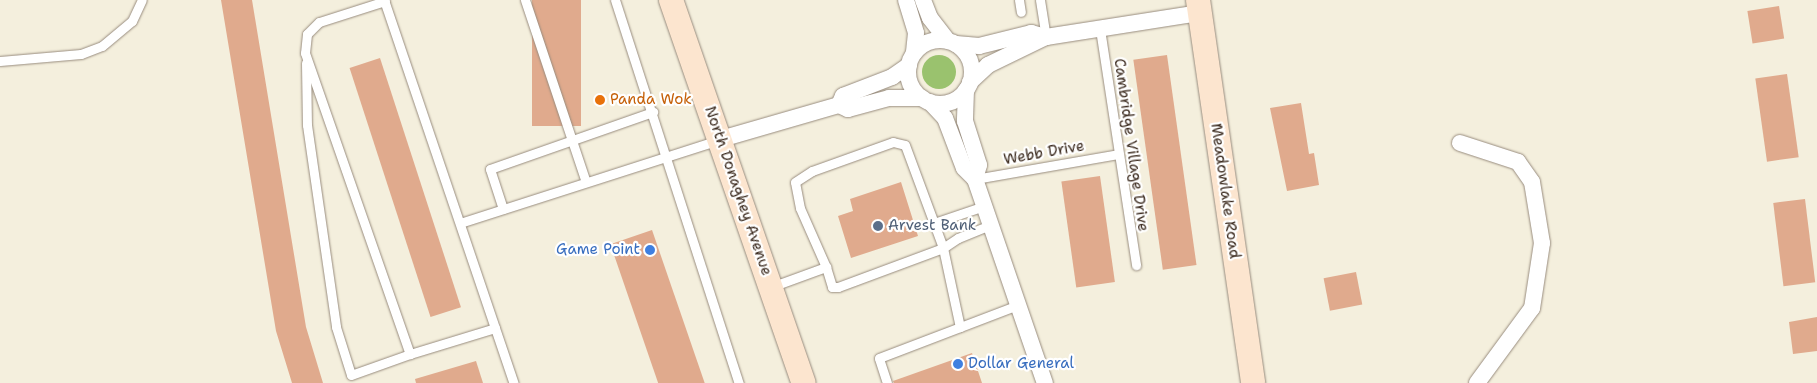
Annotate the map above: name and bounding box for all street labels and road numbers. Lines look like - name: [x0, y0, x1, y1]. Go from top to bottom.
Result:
- street label: Cambridge Village Drive: [1110, 57, 1152, 233]
- street label: North Donaghey Avenue: [701, 104, 775, 278]
- street label: Meadowlake Road: [1207, 122, 1243, 260]
- street label: Webb Drive: [1002, 137, 1086, 169]

